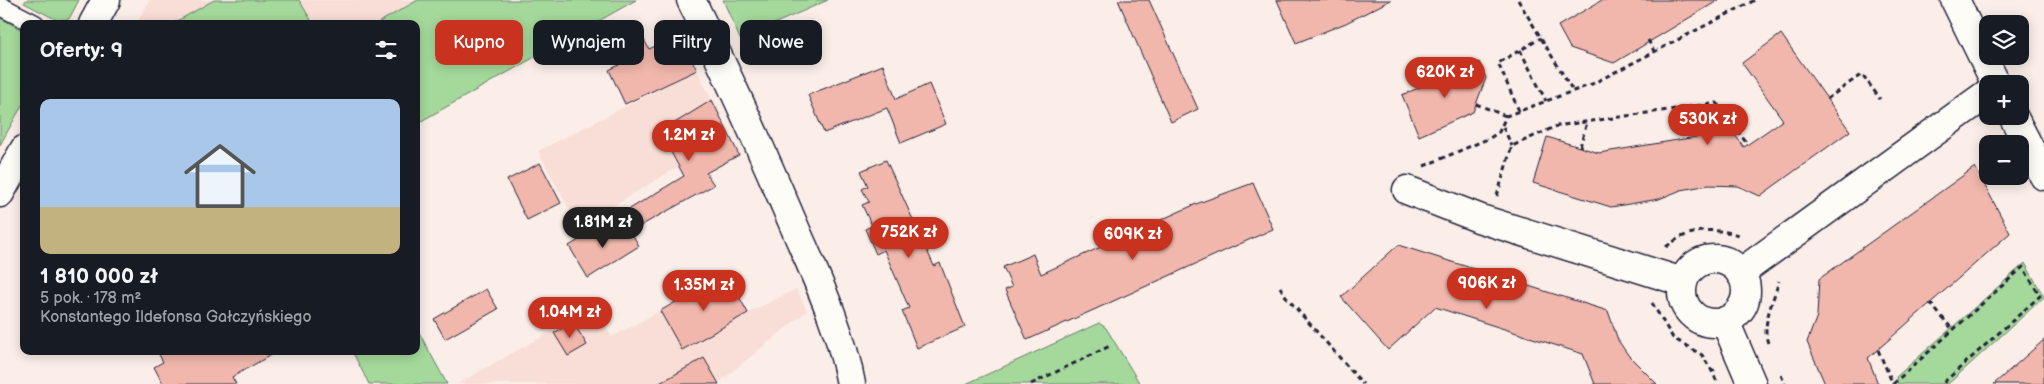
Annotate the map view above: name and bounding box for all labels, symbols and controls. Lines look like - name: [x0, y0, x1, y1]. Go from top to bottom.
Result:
- map controls: [1979, 15, 2029, 185]
- button: layers: [1979, 15, 2029, 65]
- chip: Kupno: [435, 20, 523, 65]
- chip: Wynajem: [533, 20, 644, 65]
- chip: Filtry: [654, 20, 730, 65]
- chip: Nowe: [740, 20, 822, 65]
- icon: filters: [372, 36, 400, 64]
- text: Oferty: 9: [40, 38, 123, 63]
- pin: 620K zł: [1399, 56, 1491, 99]
- text: 620K zł: [1416, 63, 1474, 82]
- button: +: [1979, 75, 2029, 125]
- pin: 530K zł: [1662, 104, 1754, 146]
- text: 530K zł: [1679, 110, 1737, 129]
- pin: 1.2M zł: [643, 120, 735, 162]
- text: 1.2M zł: [663, 126, 715, 145]
- icon: home: [175, 131, 265, 221]
- button: −: [1979, 135, 2029, 185]
- pin: 1.81M zł: [551, 206, 655, 249]
- text: 1.81M zł: [574, 213, 632, 232]
- pin: 752K zł: [863, 216, 955, 259]
- pin: 609K zł: [1087, 218, 1179, 261]
- text: 752K zł: [881, 223, 937, 242]
- text: 609K zł: [1104, 225, 1162, 244]
- text: 1 810 000 zł: [40, 264, 158, 289]
- pin: 906K zł: [1441, 268, 1533, 310]
- pin: 1.35M zł: [652, 270, 756, 312]
- text: 906K zł: [1458, 274, 1516, 293]
- text: 1.35M zł: [674, 276, 734, 295]
- text: 5 pok. · 178 m²: [40, 289, 141, 308]
- pin: 1.04M zł: [518, 296, 622, 339]
- text: 1.04M zł: [539, 303, 601, 322]
- text: Konstantego Ildefonsa Gałczyńskiego: [40, 308, 311, 327]

